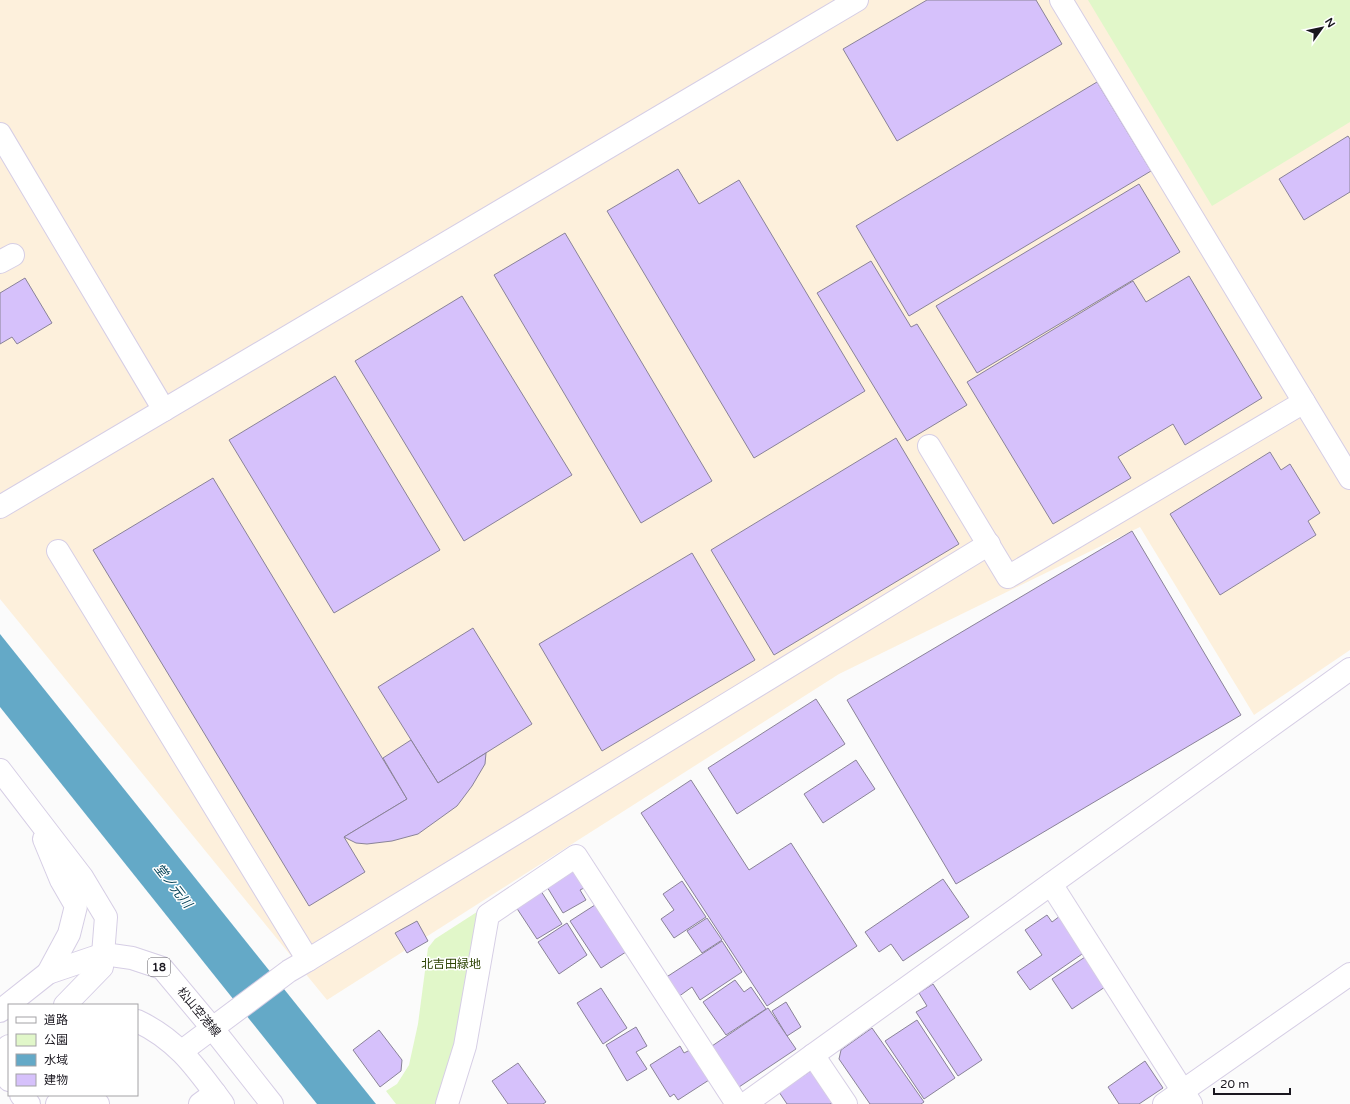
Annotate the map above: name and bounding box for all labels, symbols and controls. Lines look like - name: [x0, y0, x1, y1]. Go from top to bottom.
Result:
- north arrow: [1302, 8, 1342, 48]
- text: N: [1322, 16, 1338, 30]
- water label: 堂ノ元川: [151, 861, 197, 913]
- park label: 北吉田緑地: [421, 957, 481, 971]
- road number: 18: [148, 958, 170, 976]
- street label: 松山空港線: [174, 985, 224, 1039]
- legend: [8, 1004, 138, 1096]
- text: 道路: [44, 1013, 68, 1027]
- text: 公園: [44, 1033, 68, 1047]
- text: 水域: [44, 1053, 68, 1067]
- scale bar: [1214, 1070, 1290, 1096]
- text: 建物: [44, 1073, 68, 1087]
- text: 20 m: [1220, 1077, 1249, 1091]

